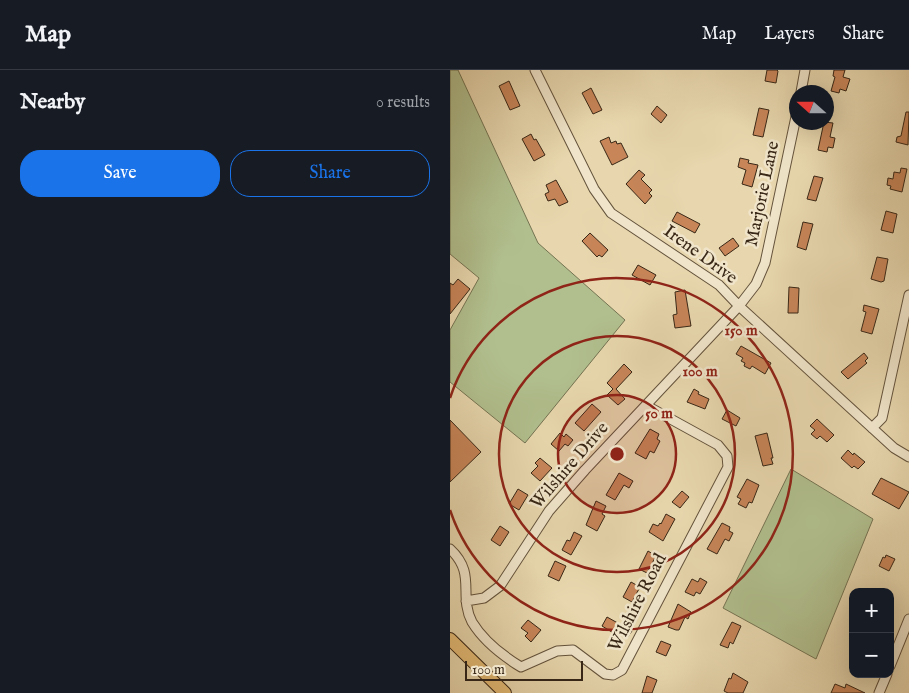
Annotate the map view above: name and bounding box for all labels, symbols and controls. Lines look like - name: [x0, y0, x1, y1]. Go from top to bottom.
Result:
- text: Map: [25, 19, 71, 50]
- text: Map: [702, 23, 736, 46]
- text: Layers: [764, 23, 815, 46]
- text: Share: [843, 23, 884, 46]
- north arrow: [789, 85, 834, 130]
- text: Nearby: [20, 89, 85, 116]
- text: 0 results: [376, 93, 430, 113]
- street label: Marjorie Lane: [741, 139, 785, 249]
- button: Save: [20, 150, 220, 197]
- button: Share: [230, 150, 430, 197]
- street label: Irene Drive: [658, 220, 742, 290]
- text: 150 m: [724, 321, 758, 340]
- text: 100 m: [682, 362, 718, 381]
- text: 50 m: [645, 404, 673, 423]
- street label: Wilshire Drive: [526, 418, 614, 514]
- centre of rings: [608, 445, 626, 463]
- street label: Wilshire Road: [603, 550, 673, 656]
- map controls: [849, 588, 894, 678]
- button: +: [849, 588, 894, 633]
- button: −: [849, 633, 894, 678]
- scale bar: [465, 658, 582, 681]
- text: 100 m: [472, 661, 505, 679]

